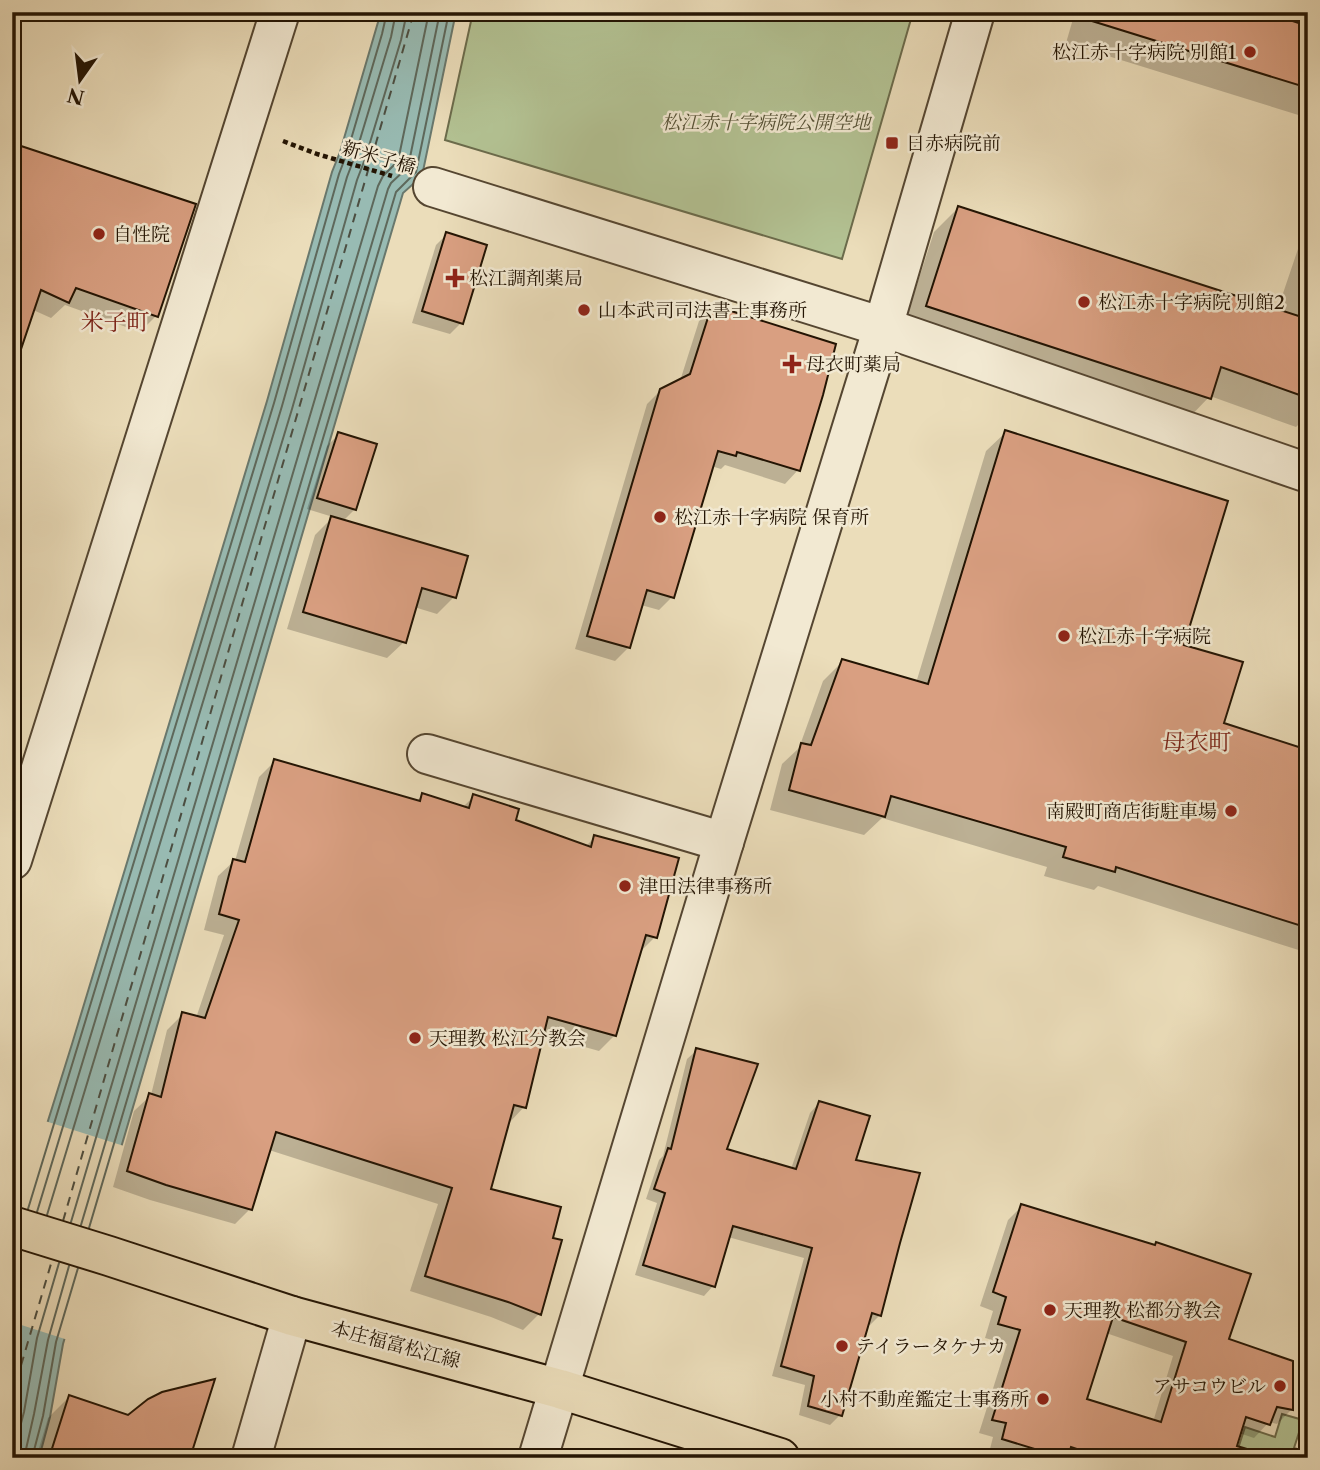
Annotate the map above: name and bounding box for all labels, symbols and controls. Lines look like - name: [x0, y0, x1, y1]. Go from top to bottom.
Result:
- place label: 松江赤十字病院 別館1: [1052, 41, 1236, 64]
- marker: 松江赤十字病院 別館1: [1242, 44, 1258, 60]
- north arrow: [46, 46, 116, 116]
- text: N: [65, 83, 87, 109]
- park label: 松江赤十字病院公開空地: [661, 111, 872, 134]
- place label: 日赤病院前: [906, 132, 1001, 155]
- marker: 日赤病院前: [884, 135, 900, 151]
- street label: 新米子橋: [339, 136, 419, 179]
- place label: 自性院: [113, 223, 170, 246]
- marker: 自性院: [91, 226, 107, 242]
- place label: 松江調剤薬局: [469, 267, 583, 290]
- marker: 松江調剤薬局: [447, 270, 463, 286]
- place label: 松江赤十字病院 別館2: [1098, 291, 1285, 314]
- marker: 松江赤十字病院 別館2: [1076, 294, 1092, 310]
- place label: 山本武司司法書士事務所: [598, 299, 807, 322]
- marker: 山本武司司法書士事務所: [576, 302, 592, 318]
- district label: 米子町: [81, 308, 150, 336]
- place label: 母衣町薬局: [806, 353, 901, 376]
- marker: 母衣町薬局: [784, 356, 800, 372]
- place label: 松江赤十字病院 保育所: [674, 506, 869, 529]
- marker: 松江赤十字病院 保育所: [652, 509, 668, 525]
- place label: 松江赤十字病院: [1078, 625, 1211, 648]
- marker: 松江赤十字病院: [1056, 628, 1072, 644]
- district label: 母衣町: [1163, 728, 1232, 756]
- place label: 南殿町商店街駐車場: [1046, 800, 1217, 823]
- marker: 南殿町商店街駐車場: [1223, 803, 1239, 819]
- place label: 津田法律事務所: [639, 875, 772, 898]
- marker: 津田法律事務所: [617, 878, 633, 894]
- place label: 天理教 松江分教会: [429, 1027, 586, 1050]
- marker: 天理教 松江分教会: [407, 1030, 423, 1046]
- place label: 天理教 松都分教会: [1064, 1299, 1221, 1322]
- marker: 天理教 松都分教会: [1042, 1302, 1058, 1318]
- street label: 本庄福富松江線: [329, 1316, 463, 1373]
- place label: テイラータケナカ: [856, 1335, 1006, 1358]
- marker: テイラータケナカ: [834, 1338, 850, 1354]
- place label: アサコウビル: [1153, 1375, 1266, 1398]
- marker: アサコウビル: [1272, 1378, 1288, 1394]
- place label: 小村不動産鑑定士事務所: [820, 1388, 1029, 1411]
- marker: 小村不動産鑑定士事務所: [1035, 1391, 1051, 1407]

